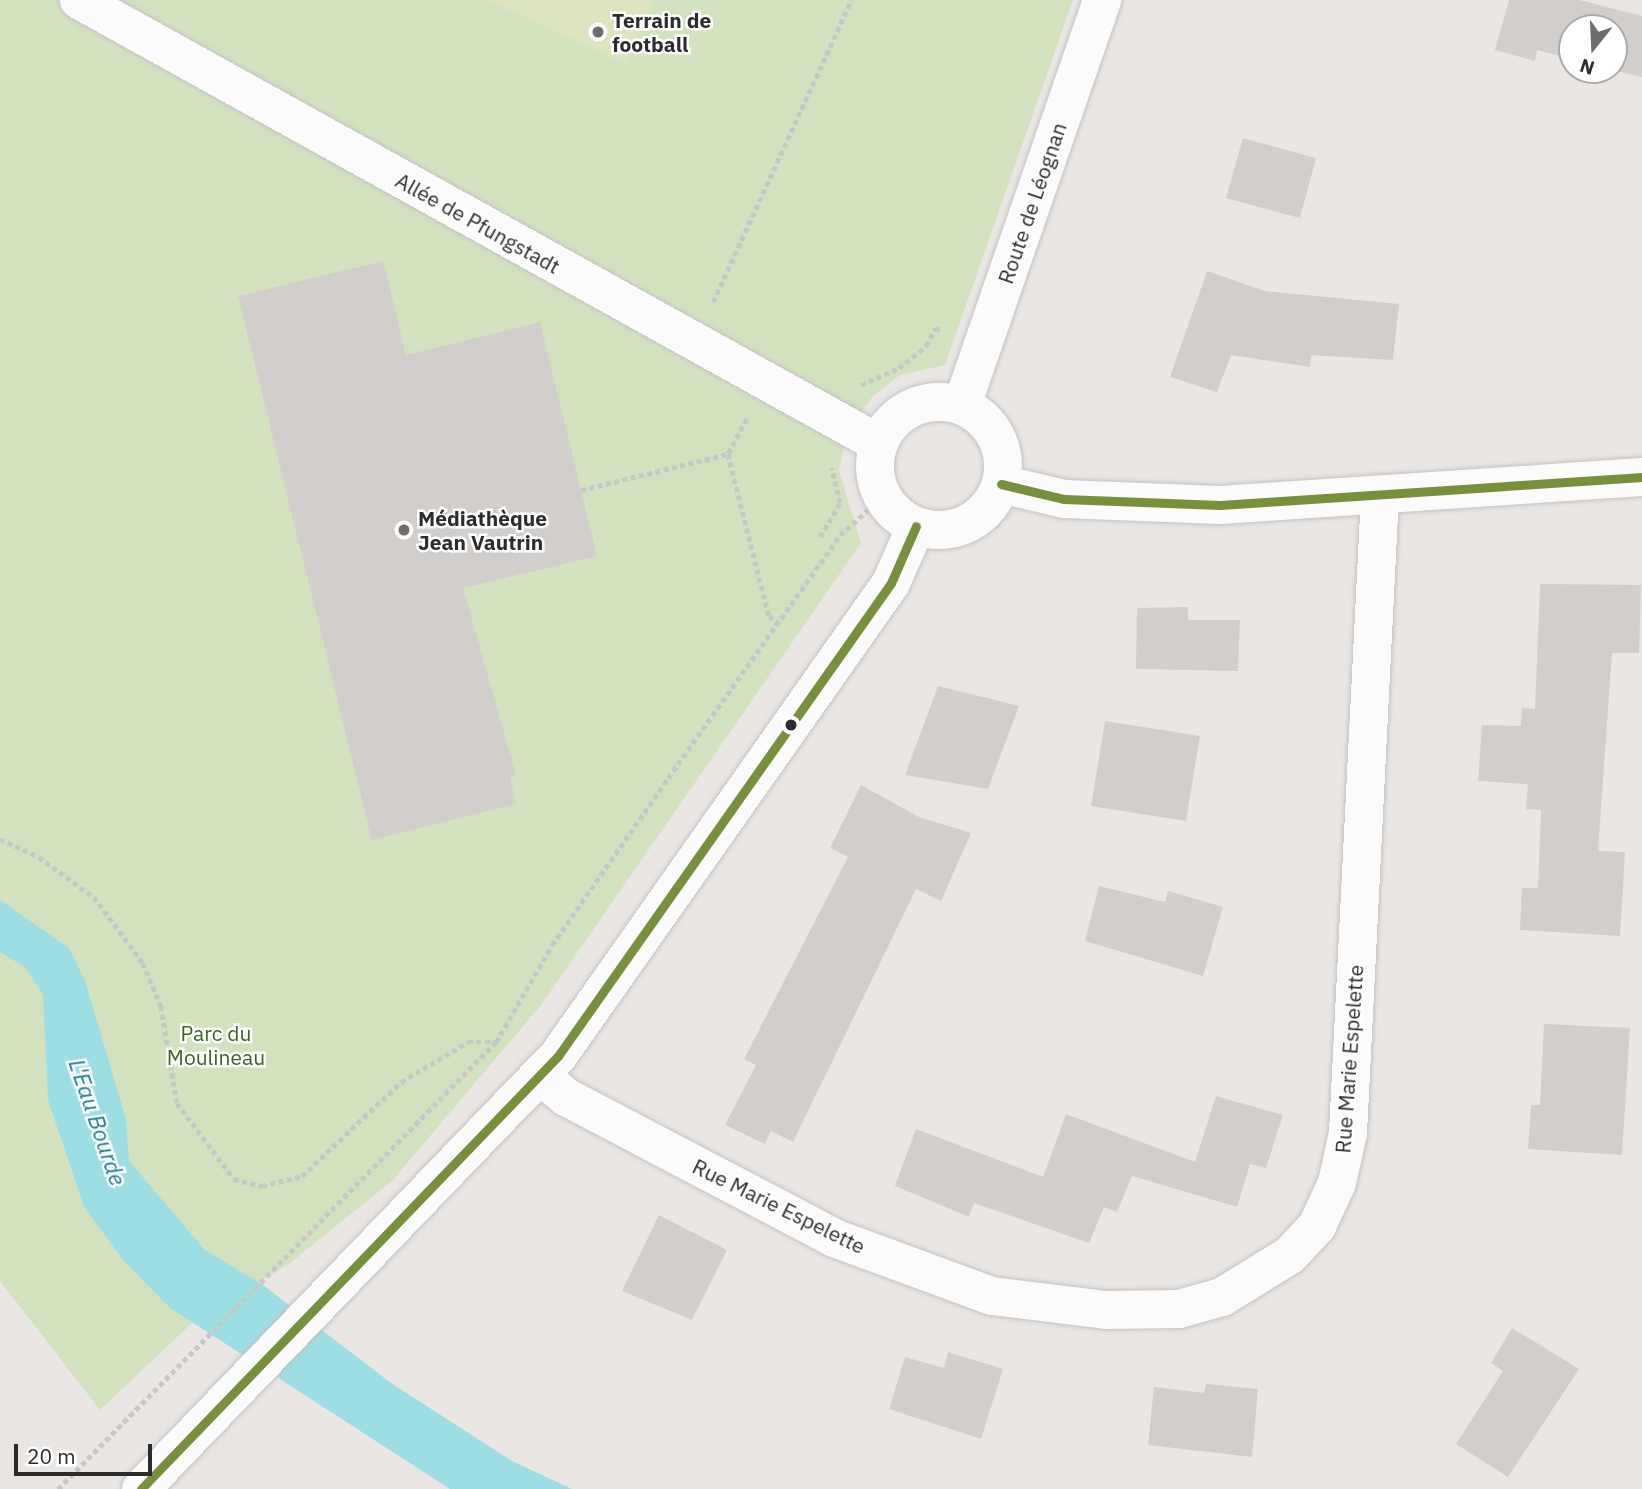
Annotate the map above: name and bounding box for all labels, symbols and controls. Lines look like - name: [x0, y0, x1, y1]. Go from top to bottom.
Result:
- place label: Terrain de football: [612, 7, 711, 57]
- north arrow: [1558, 14, 1628, 84]
- marker: Terrain de football: [590, 24, 606, 40]
- text: N: [1577, 54, 1597, 81]
- street label: Route de Léognan: [993, 119, 1071, 287]
- street label: Allée de Pfungstadt: [391, 167, 565, 279]
- place label: Médiathèque Jean Vautrin: [418, 505, 547, 555]
- marker: Médiathèque Jean Vautrin: [396, 522, 412, 538]
- unlabelled marker: [784, 718, 798, 732]
- street label: Rue Marie Espelette: [1330, 964, 1368, 1154]
- park label: Parc du Moulineau: [167, 1020, 265, 1070]
- water label: L'Eau Bourde: [63, 1055, 133, 1189]
- street label: Rue Marie Espelette: [689, 1153, 869, 1259]
- scale bar: [18, 1430, 156, 1474]
- text: 20 m: [27, 1442, 76, 1470]

